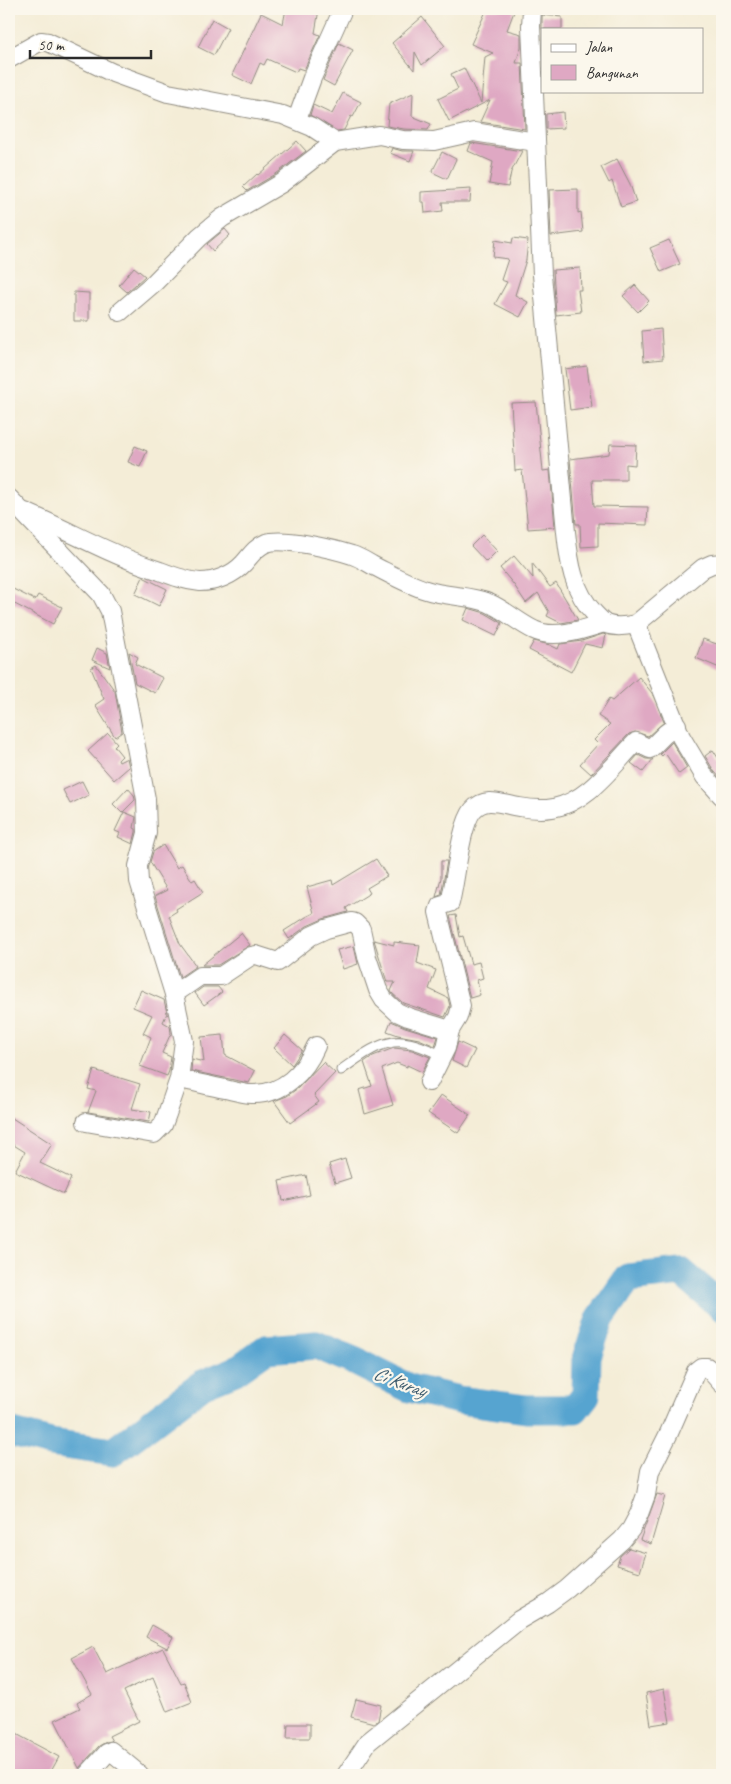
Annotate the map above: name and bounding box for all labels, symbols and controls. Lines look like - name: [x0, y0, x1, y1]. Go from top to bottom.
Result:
- scale bar: [30, 28, 151, 60]
- legend: [541, 28, 704, 92]
- text: 50 m: [38, 36, 65, 55]
- text: Jalan: [585, 38, 613, 57]
- text: Bangunan: [586, 64, 639, 83]
- water label: Ci Kuray: [370, 1361, 432, 1404]

